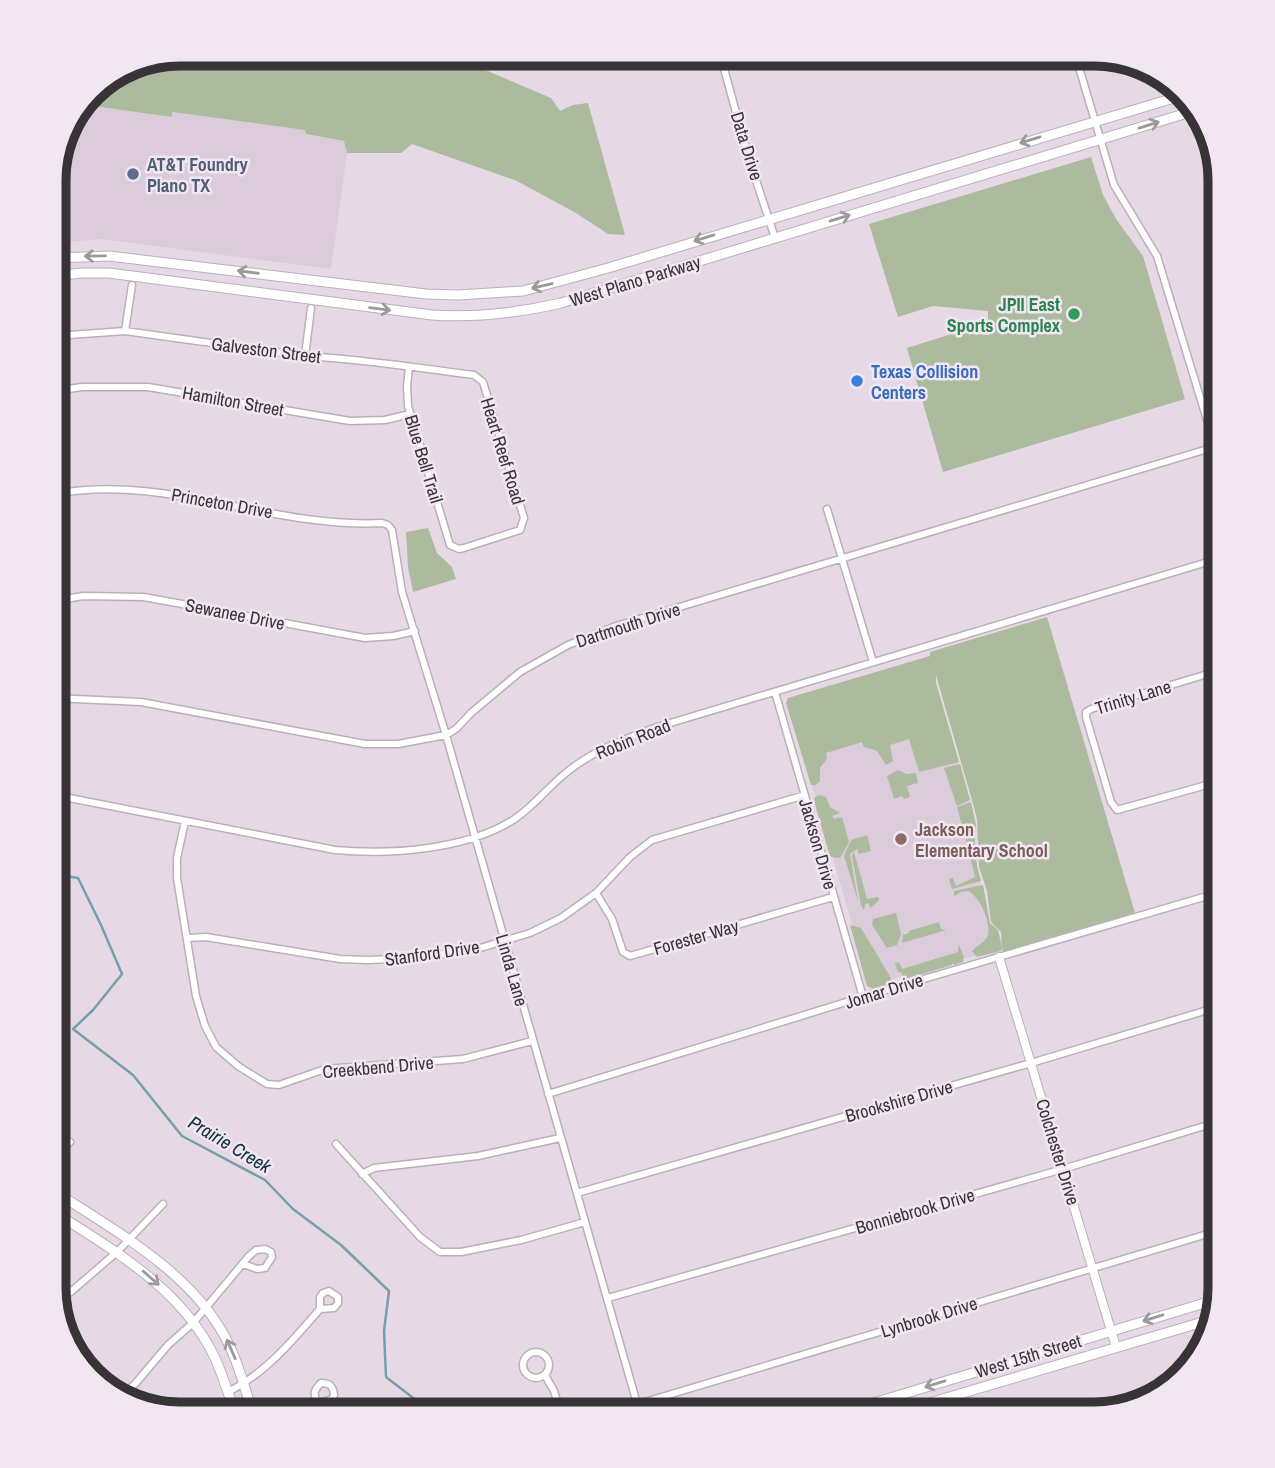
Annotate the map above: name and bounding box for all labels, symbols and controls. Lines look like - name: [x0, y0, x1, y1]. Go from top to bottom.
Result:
- street label: Data Drive: [725, 109, 769, 183]
- one-way arrow: [1138, 118, 1160, 131]
- one-way arrow: [1019, 135, 1041, 148]
- place label: AT&T Foundry Plano TX: [147, 152, 248, 198]
- marker: AT&T Foundry Plano TX: [125, 166, 141, 182]
- one-way arrow: [829, 211, 851, 224]
- one-way arrow: [693, 233, 715, 246]
- one-way arrow: [84, 249, 107, 263]
- street label: West Plano Parkway: [566, 249, 704, 313]
- one-way arrow: [237, 266, 259, 279]
- one-way arrow: [531, 280, 554, 293]
- place label: JPII East Sports Complex: [947, 292, 1061, 338]
- one-way arrow: [368, 302, 391, 315]
- marker: JPII East Sports Complex: [1066, 306, 1082, 322]
- street label: Galveston Street: [210, 331, 322, 369]
- place label: Texas Collision Centers: [871, 359, 978, 405]
- marker: Texas Collision Centers: [849, 373, 865, 389]
- street label: Hamilton Street: [180, 380, 286, 422]
- street label: Heart Reef Road: [475, 394, 531, 508]
- street label: Blue Bell Trail: [399, 412, 449, 506]
- street label: Princeton Drive: [169, 482, 275, 524]
- street label: Sewanee Drive: [183, 592, 287, 636]
- street label: Dartmouth Drive: [573, 596, 683, 654]
- street label: Trinity Lane: [1092, 674, 1174, 720]
- street label: Robin Road: [592, 713, 674, 765]
- street label: Jackson Drive: [793, 796, 843, 892]
- place label: Jackson Elementary School: [915, 817, 1048, 863]
- marker: Jackson Elementary School: [893, 831, 909, 847]
- street label: Forester Way: [651, 913, 742, 961]
- street label: Linda Lane: [490, 931, 534, 1009]
- street label: Stanford Drive: [383, 934, 481, 972]
- street label: Jomar Drive: [842, 967, 926, 1015]
- street label: Creekbend Drive: [321, 1050, 435, 1084]
- street label: Brookshire Drive: [842, 1074, 956, 1128]
- street label: Colchester Drive: [1030, 1096, 1086, 1208]
- water label: Prairie Creek: [184, 1109, 277, 1180]
- street label: Bonniebrook Drive: [852, 1182, 978, 1240]
- one-way arrow: [142, 1270, 160, 1286]
- street label: Lynbrook Drive: [878, 1290, 980, 1344]
- one-way arrow: [1142, 1313, 1164, 1326]
- street label: West 15th Street: [972, 1328, 1084, 1384]
- one-way arrow: [223, 1339, 236, 1361]
- one-way arrow: [924, 1378, 946, 1391]

